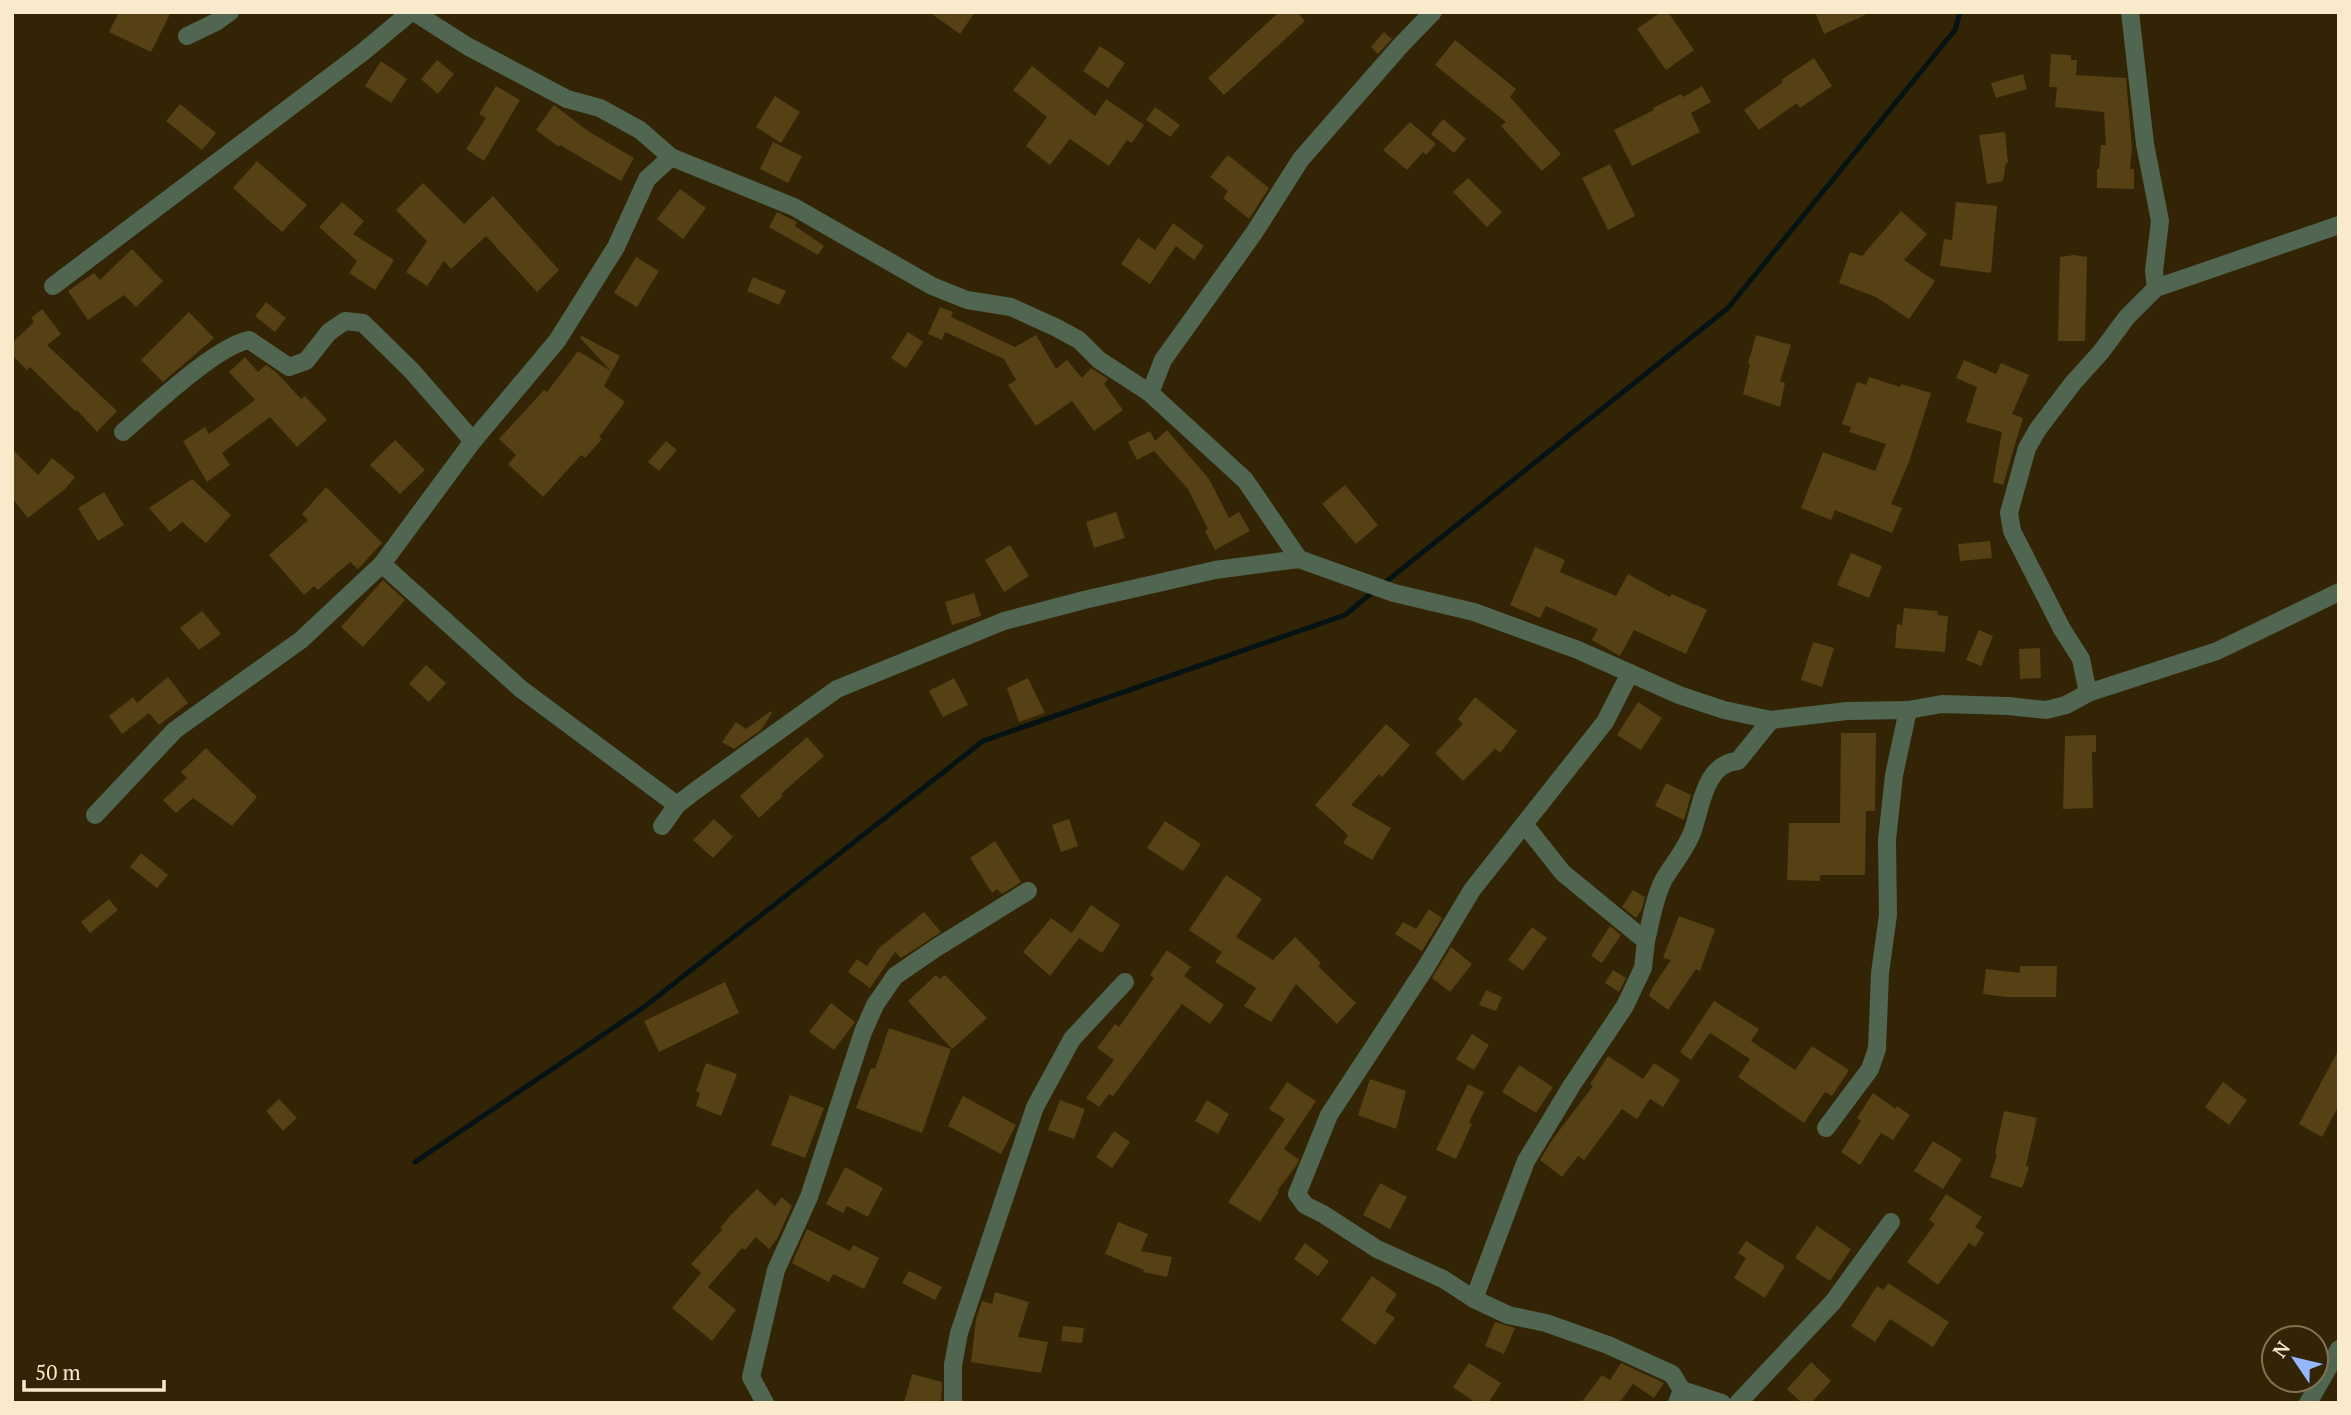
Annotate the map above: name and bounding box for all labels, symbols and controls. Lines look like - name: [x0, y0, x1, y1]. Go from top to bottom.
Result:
- north arrow: [2260, 1324, 2330, 1394]
- text: N: [2266, 1335, 2295, 1362]
- scale bar: [24, 1348, 164, 1392]
- text: 50 m: [35, 1358, 81, 1386]

